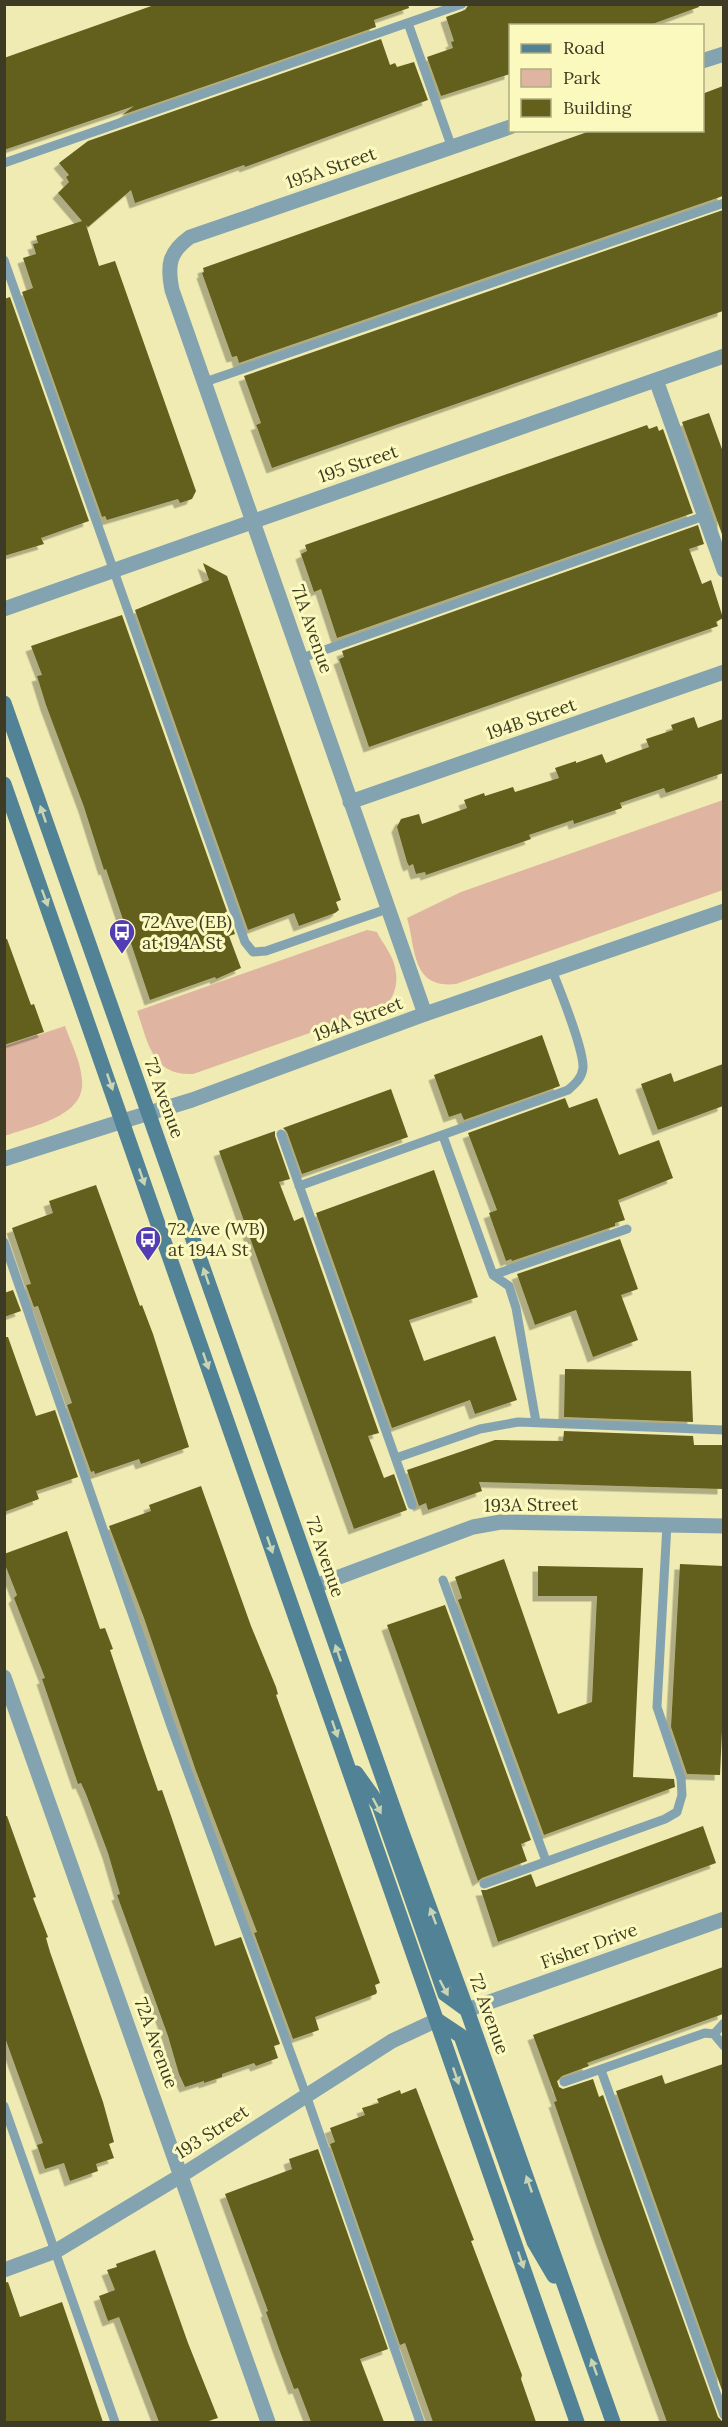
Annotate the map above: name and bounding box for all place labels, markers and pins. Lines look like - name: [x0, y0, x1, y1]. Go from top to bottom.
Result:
- place label: 72 Ave (EB) at 194A St: [142, 910, 232, 954]
- bus stop icon: 72 Ave (EB) at 194A St: [107, 917, 137, 955]
- place label: 72 Ave (WB) at 194A St: [168, 1217, 265, 1261]
- bus stop icon: 72 Ave (WB) at 194A St: [133, 1224, 163, 1262]

